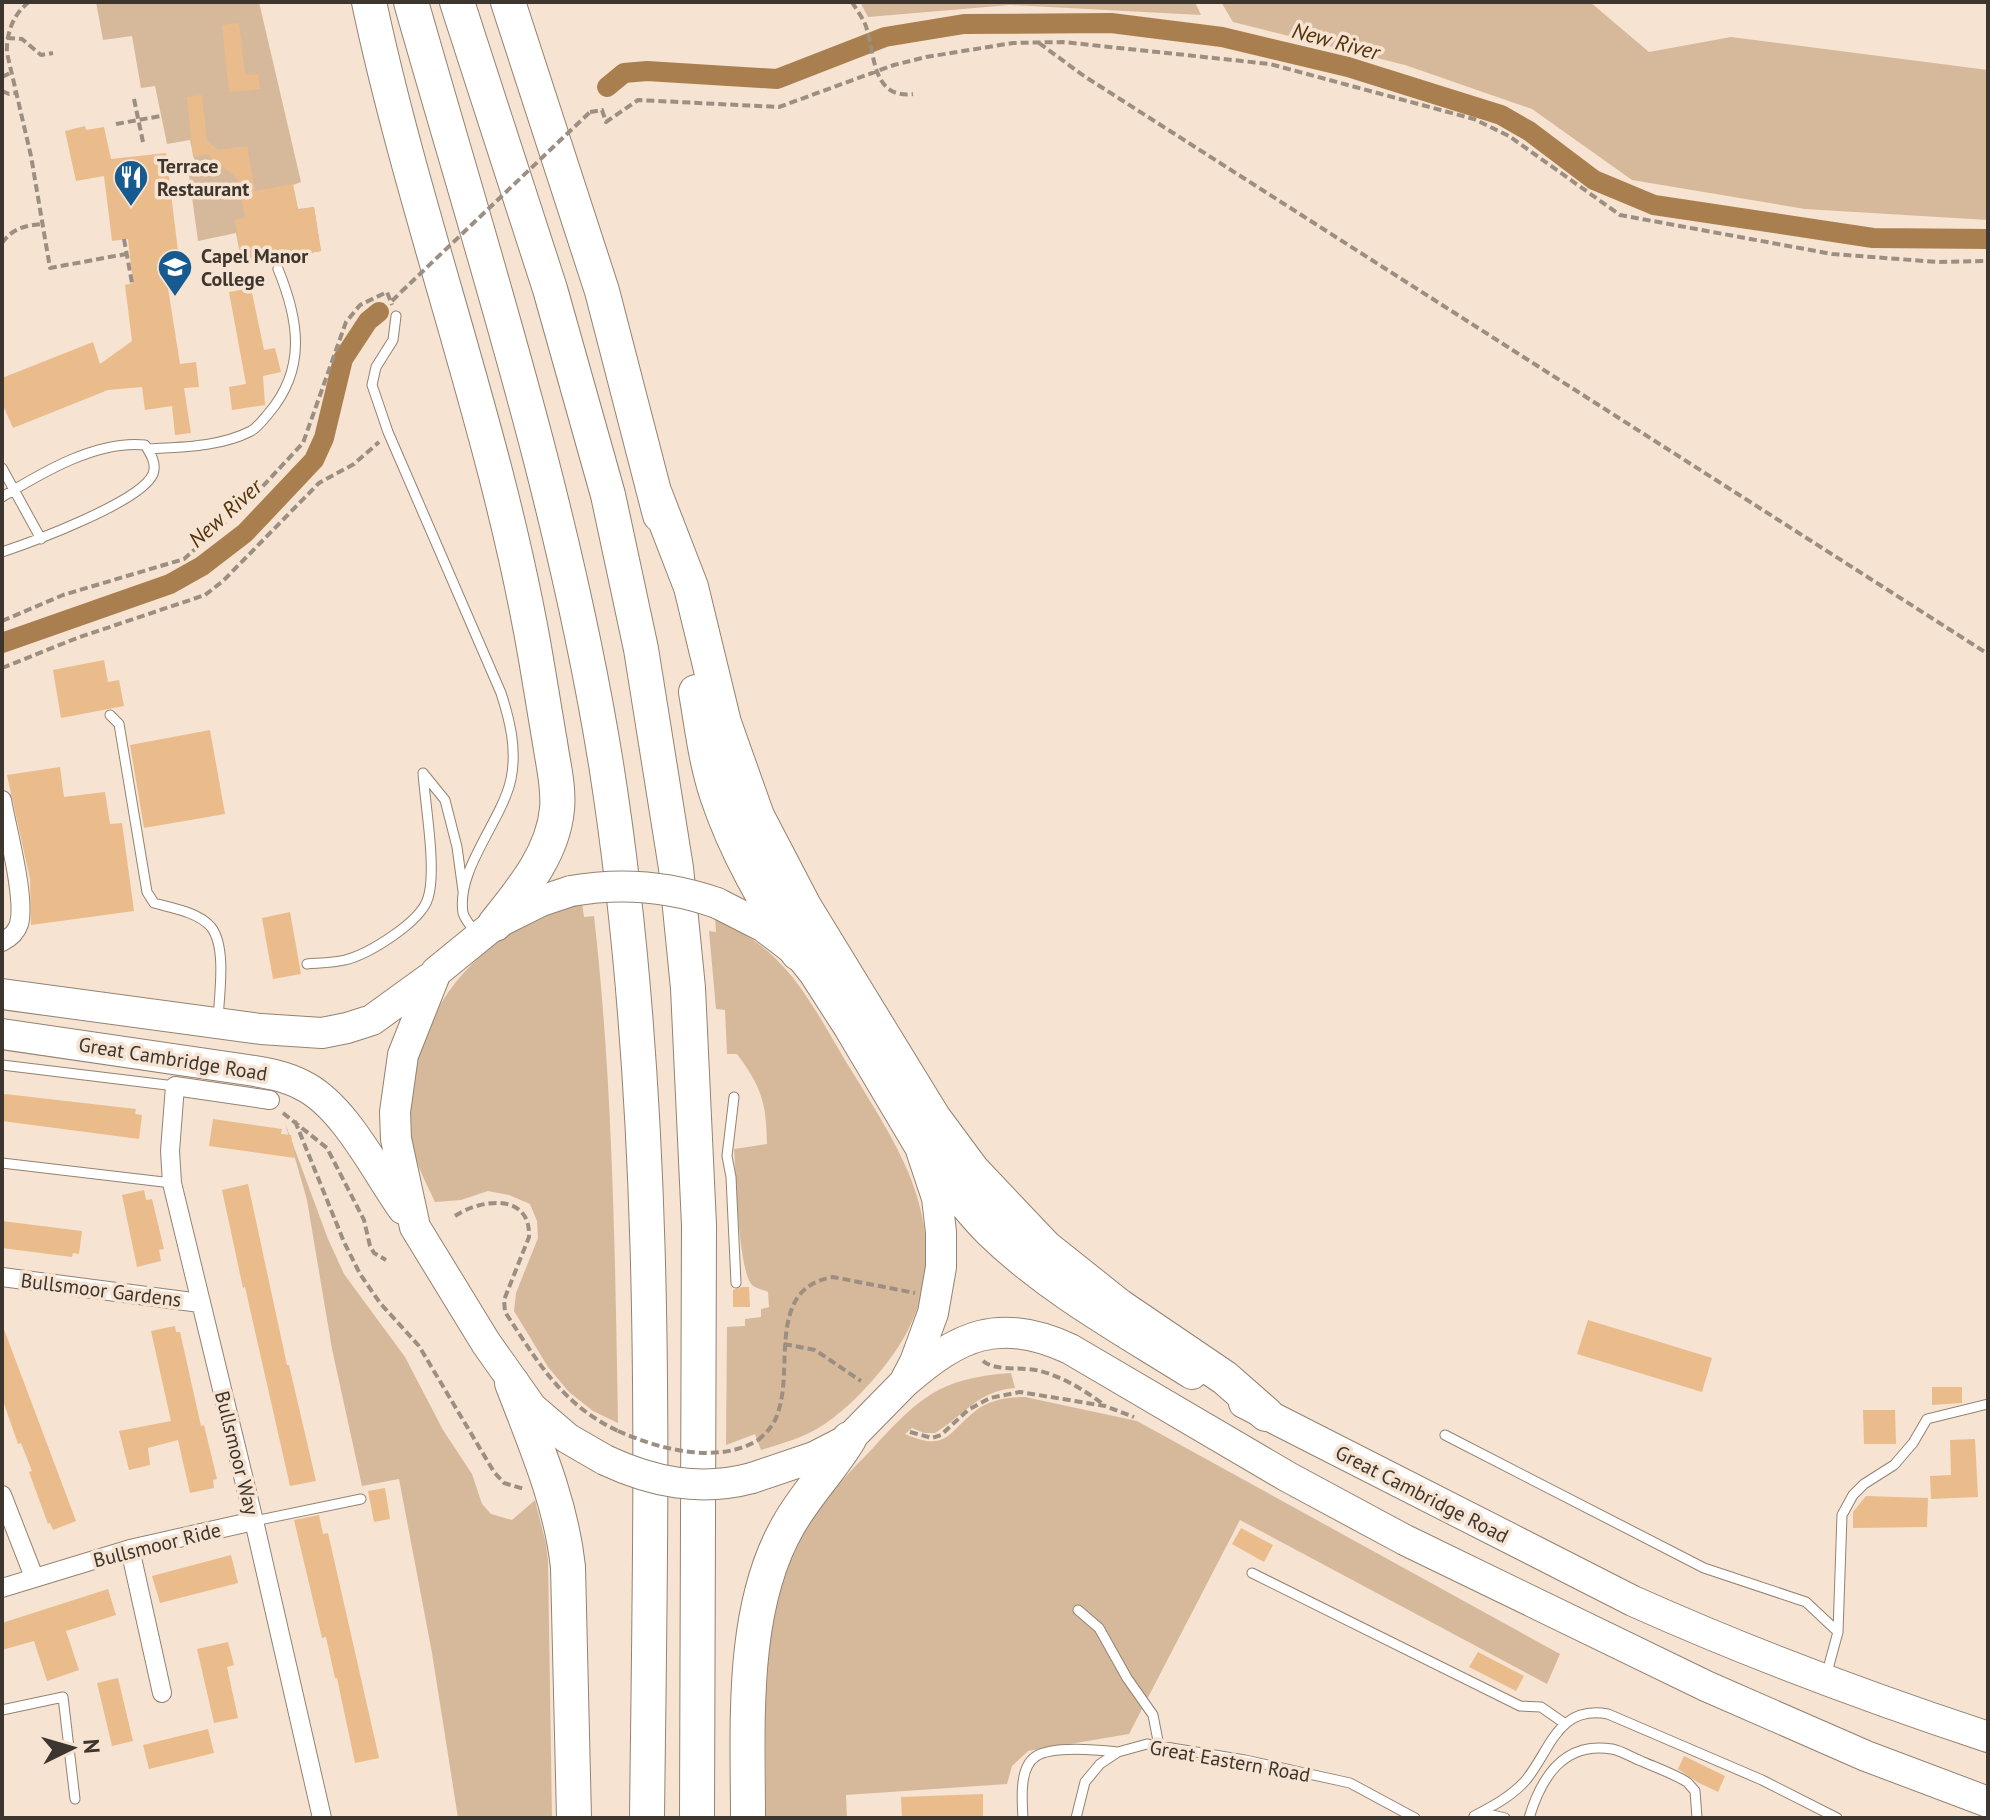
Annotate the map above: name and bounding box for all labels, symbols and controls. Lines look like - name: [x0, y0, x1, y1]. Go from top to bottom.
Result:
- water label: New River: [1289, 16, 1385, 67]
- place label: Terrace Restaurant: [157, 153, 249, 202]
- restaurant icon: Terrace Restaurant: [112, 158, 150, 208]
- place label: Capel Manor College: [201, 243, 308, 292]
- school or university icon: Capel Manor College: [156, 248, 194, 298]
- water label: New River: [182, 471, 269, 553]
- street label: Great Cambridge Road: [77, 1031, 269, 1087]
- street label: Bullsmoor Gardens: [19, 1267, 183, 1313]
- street label: Bullsmoor Way: [209, 1388, 265, 1518]
- street label: Great Cambridge Road: [1331, 1439, 1513, 1549]
- street label: Bullsmoor Ride: [91, 1517, 223, 1573]
- north arrow: [32, 1708, 112, 1788]
- street label: Great Eastern Road: [1148, 1734, 1312, 1788]
- text: N: [77, 1738, 107, 1755]

